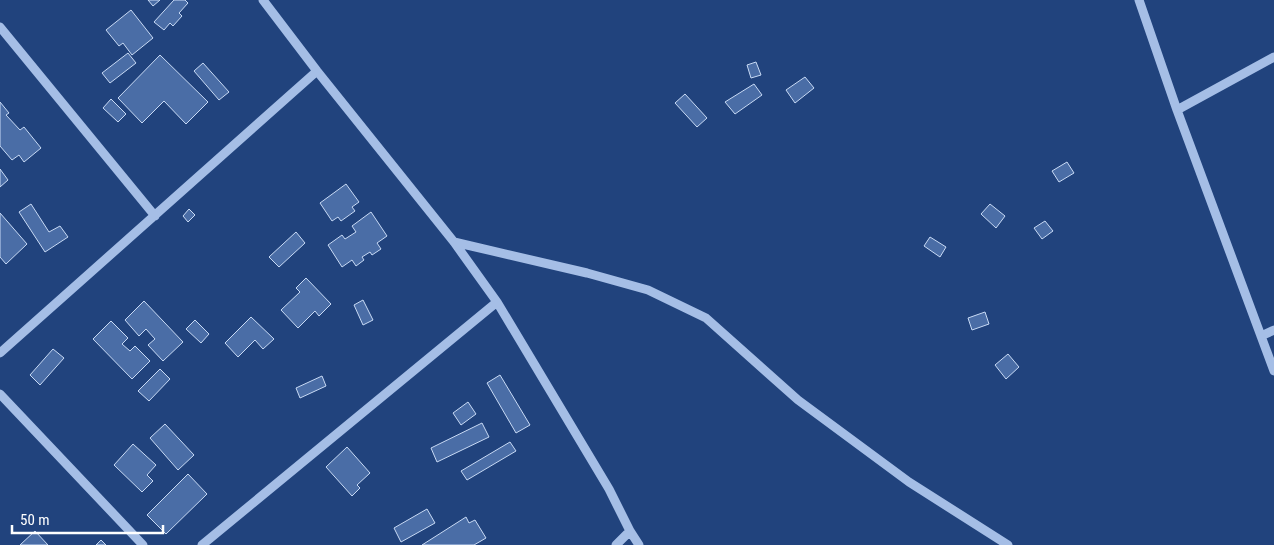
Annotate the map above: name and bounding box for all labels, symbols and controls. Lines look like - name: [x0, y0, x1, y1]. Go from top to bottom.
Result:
- scale bar: [12, 502, 164, 534]
- text: 50 m: [20, 511, 50, 529]

